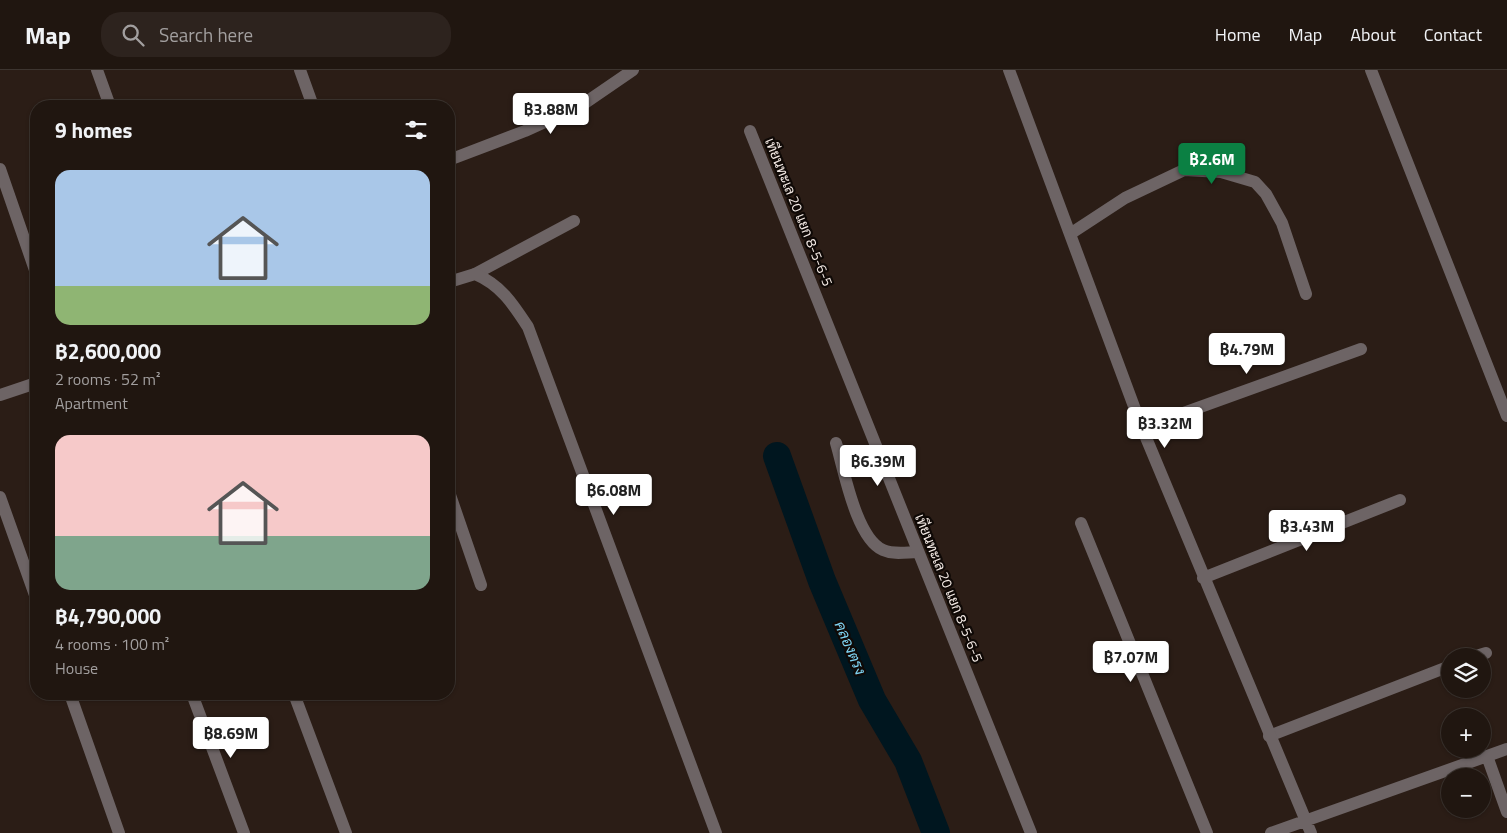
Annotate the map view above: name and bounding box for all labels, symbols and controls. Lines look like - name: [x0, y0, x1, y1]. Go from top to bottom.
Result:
- search box: [101, 12, 451, 57]
- text: Map: [25, 17, 71, 53]
- text: Search here: [159, 20, 253, 49]
- icon: search: [119, 21, 147, 49]
- text: Home: [1215, 21, 1261, 48]
- text: Map: [1289, 21, 1322, 48]
- text: About: [1350, 21, 1396, 48]
- text: Contact: [1424, 21, 1482, 48]
- pin: ฿3.88M: [510, 92, 592, 135]
- text: ฿3.88M: [524, 97, 578, 121]
- text: 9 homes: [55, 114, 132, 146]
- icon: filters: [402, 116, 430, 144]
- street label: เทียนทะเล 20 แยก 8-5-6-5: [760, 134, 839, 289]
- pin: ฿2.6M: [1177, 142, 1247, 185]
- text: ฿2.6M: [1189, 147, 1235, 171]
- icon: home: [198, 203, 288, 293]
- pin: ฿4.79M: [1206, 332, 1288, 375]
- text: ฿2,600,000: [55, 335, 161, 367]
- text: ฿4.79M: [1220, 337, 1274, 361]
- text: 2 rooms · 52 m²: [55, 367, 160, 391]
- text: Apartment: [55, 391, 128, 415]
- pin: ฿3.32M: [1124, 406, 1206, 449]
- text: ฿3.32M: [1138, 411, 1192, 435]
- pin: ฿6.39M: [837, 444, 919, 487]
- text: ฿6.39M: [851, 449, 905, 473]
- icon: home: [198, 468, 288, 558]
- pin: ฿6.08M: [573, 474, 655, 516]
- text: ฿6.08M: [587, 478, 641, 502]
- street label: เทียนทะเล 20 แยก 8-5-6-5: [910, 510, 989, 665]
- pin: ฿3.43M: [1266, 510, 1348, 552]
- text: ฿3.43M: [1280, 514, 1334, 538]
- text: ฿4,790,000: [55, 600, 161, 632]
- water label: คลองตรง: [829, 617, 872, 678]
- text: 4 rooms · 100 m²: [55, 632, 169, 656]
- pin: ฿7.07M: [1090, 640, 1172, 683]
- text: ฿7.07M: [1104, 645, 1158, 669]
- map controls: [1441, 648, 1491, 818]
- button: layers: [1441, 648, 1491, 698]
- text: House: [55, 656, 98, 680]
- button: +: [1441, 708, 1491, 758]
- pin: ฿8.69M: [190, 716, 272, 759]
- text: ฿8.69M: [204, 721, 258, 745]
- button: −: [1441, 768, 1491, 818]

